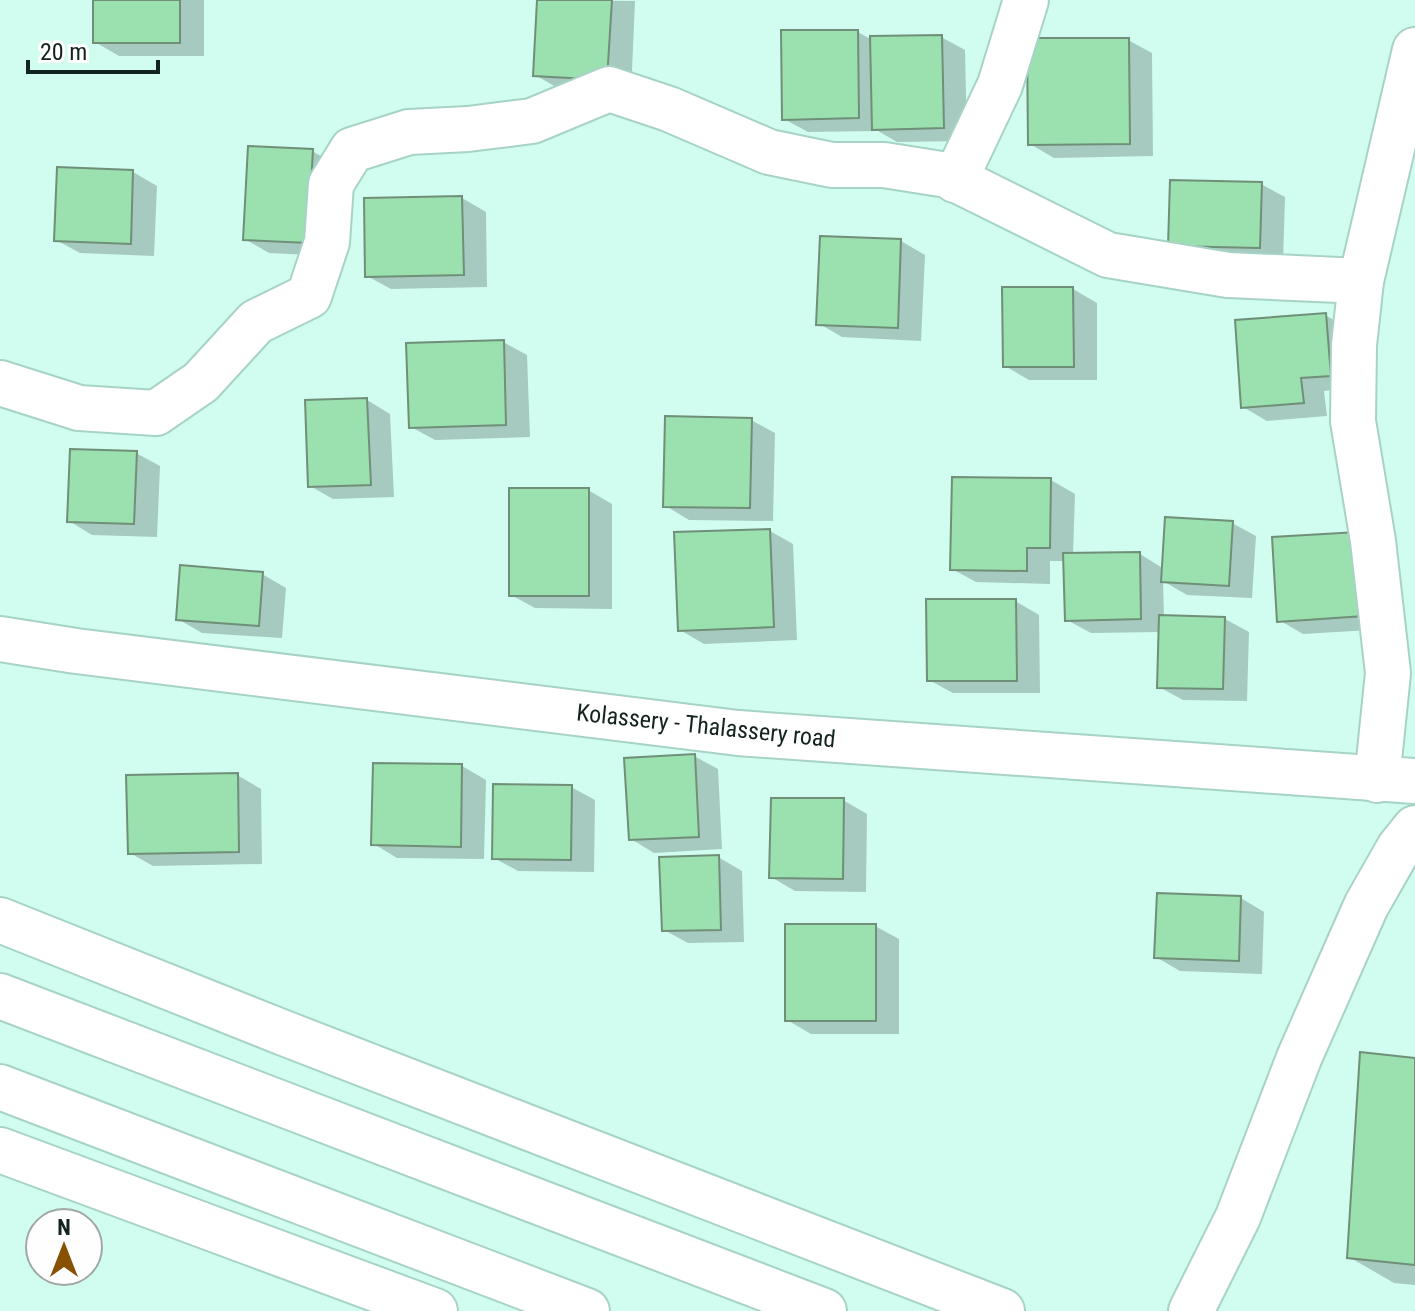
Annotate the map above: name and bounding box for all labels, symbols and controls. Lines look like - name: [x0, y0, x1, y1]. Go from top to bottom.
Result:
- scale bar: [28, 24, 158, 74]
- text: 20 m: [40, 38, 87, 66]
- street label: Kolassery - Thalassery road: [575, 698, 837, 754]
- north arrow: [24, 1207, 104, 1287]
- text: N: [57, 1215, 71, 1240]

